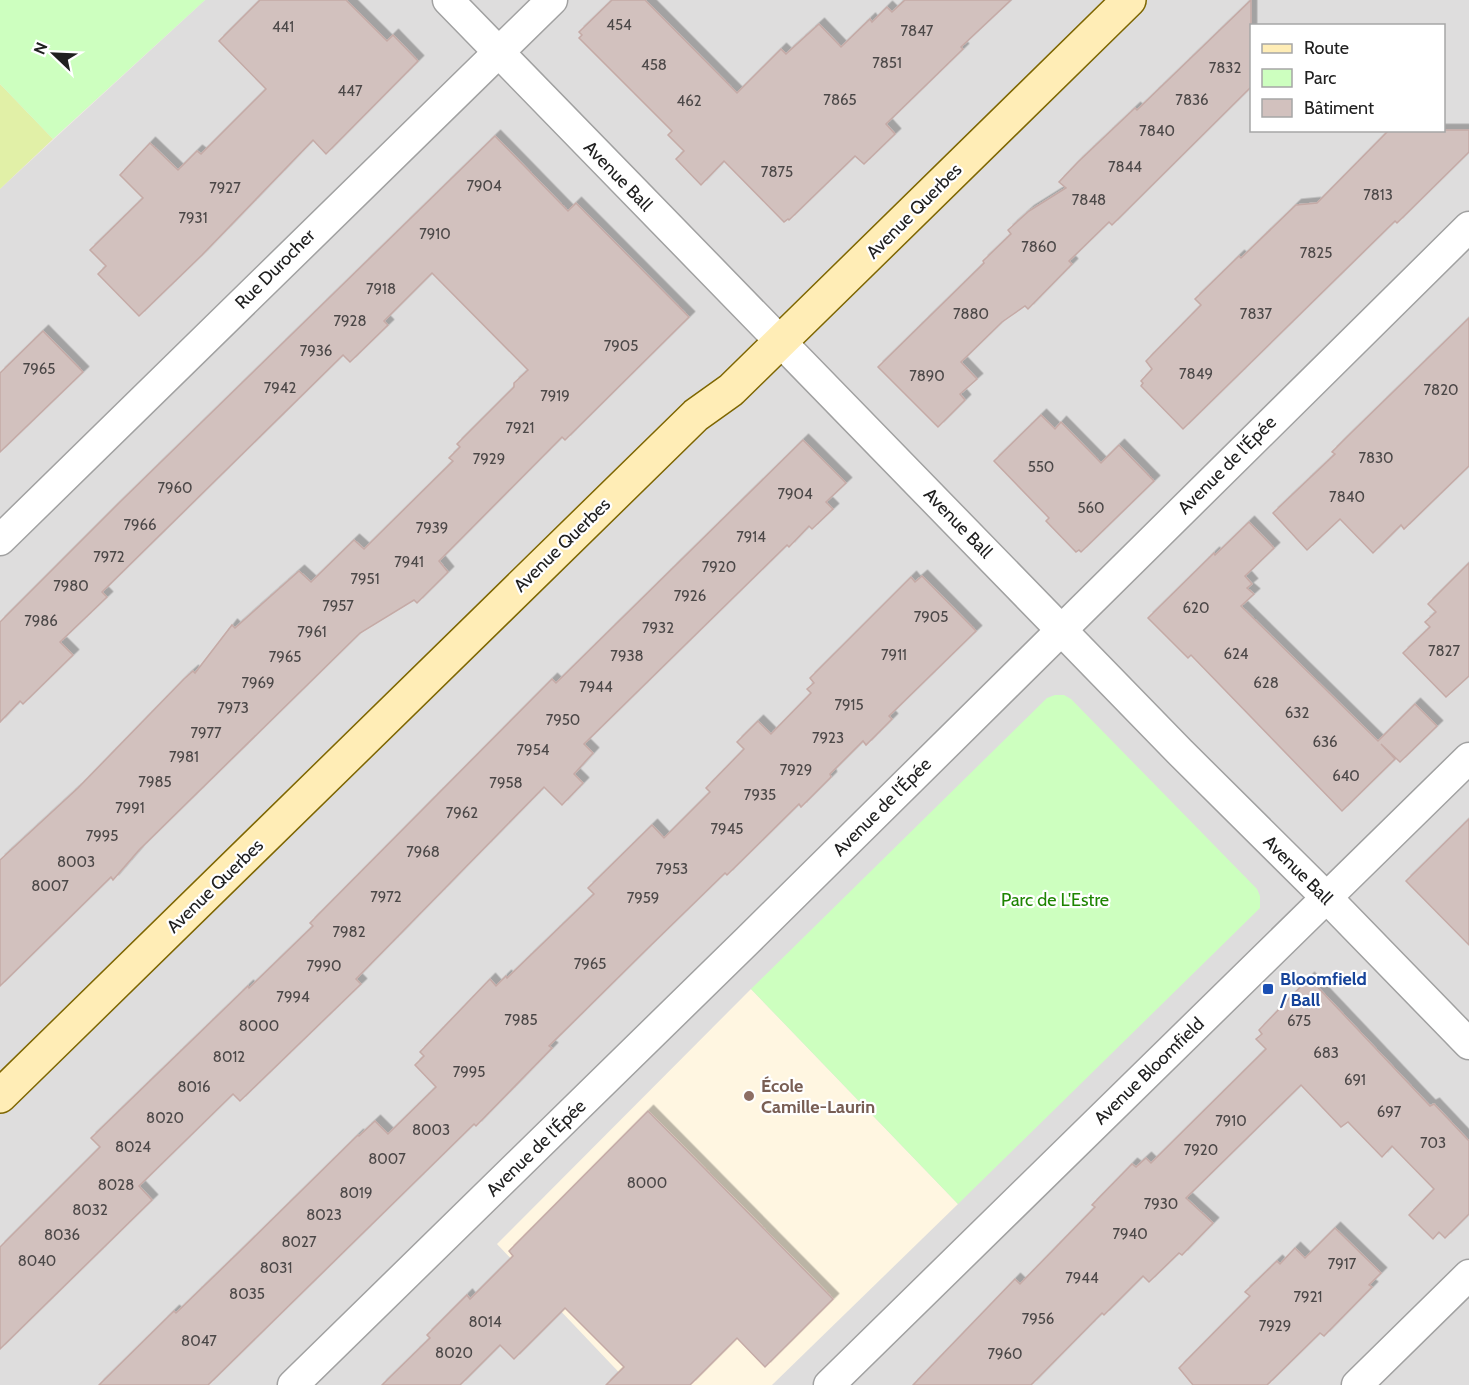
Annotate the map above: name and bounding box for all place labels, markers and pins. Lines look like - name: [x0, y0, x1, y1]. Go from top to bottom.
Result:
- place label: Bloomfield / Ball: [1279, 968, 1367, 1011]
- marker: Bloomfield / Ball: [1261, 982, 1275, 996]
- place label: École Camille-Laurin: [761, 1075, 875, 1118]
- marker: École Camille-Laurin: [742, 1089, 756, 1103]

